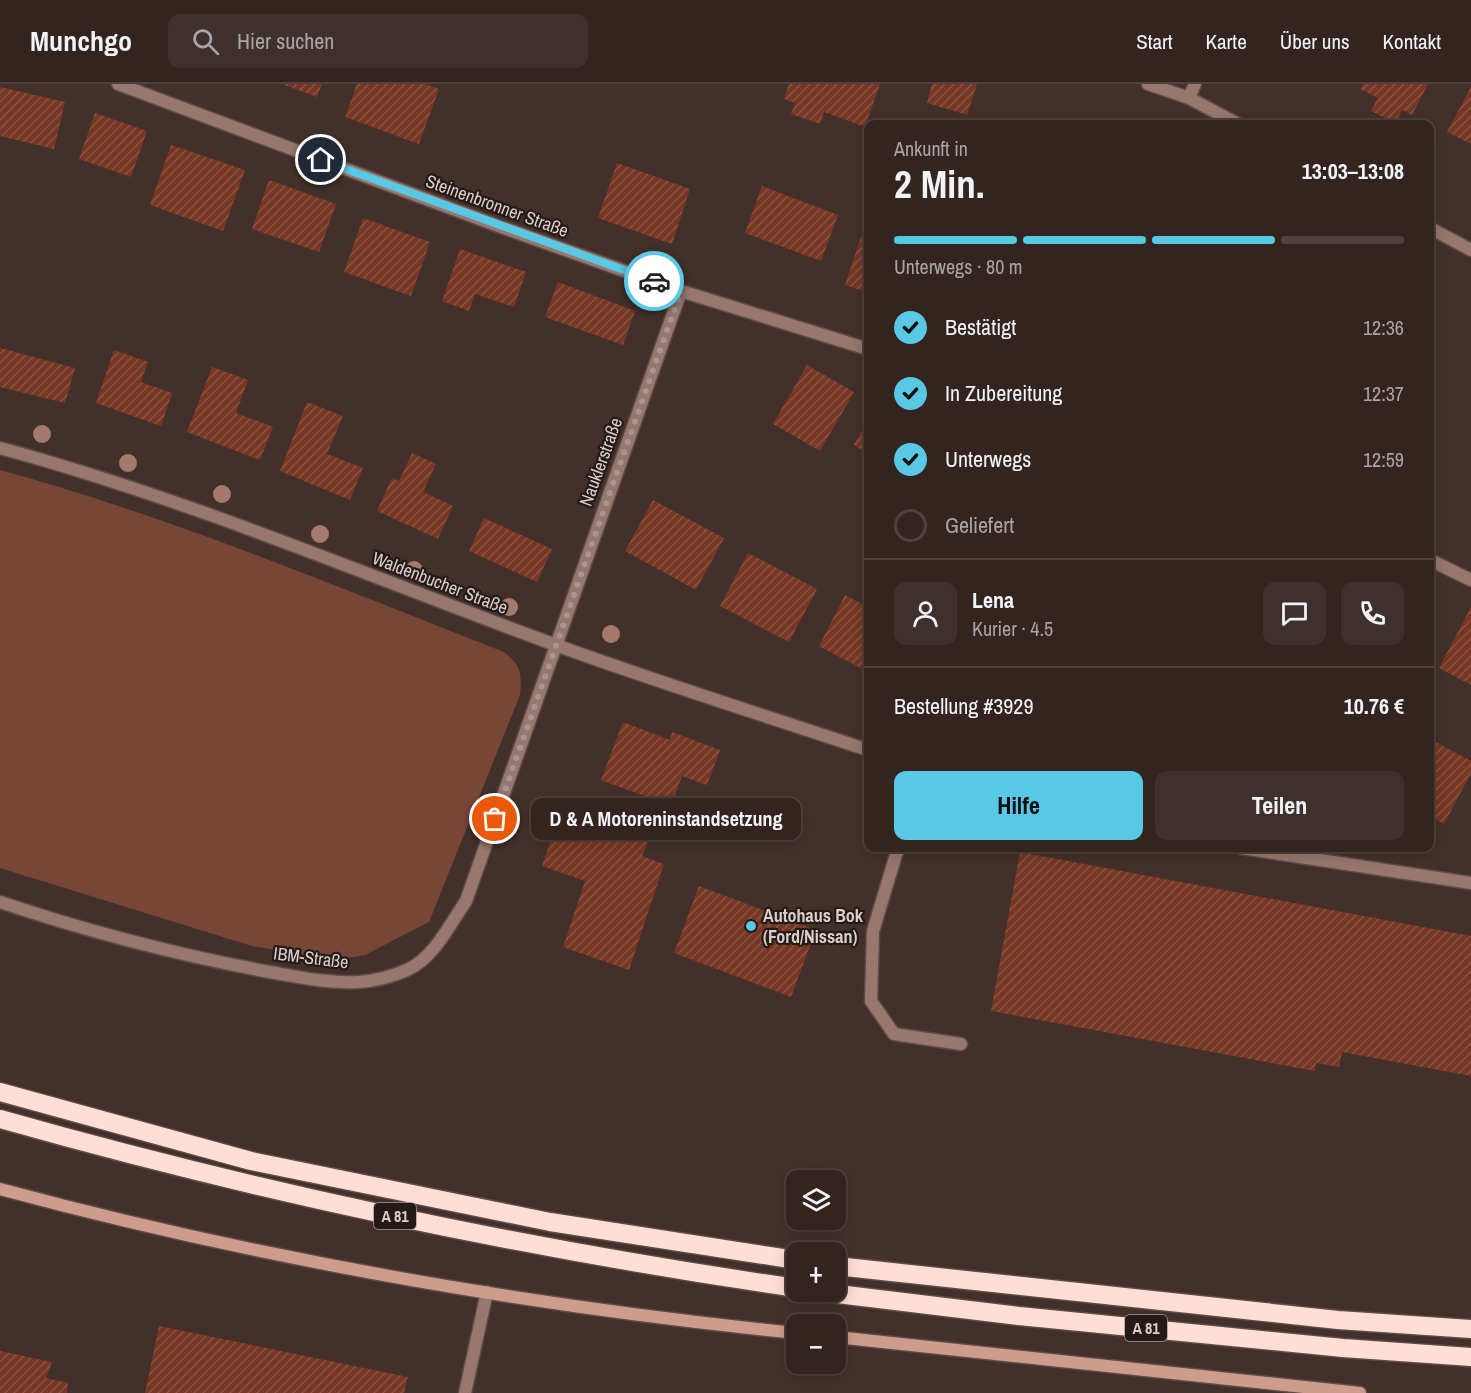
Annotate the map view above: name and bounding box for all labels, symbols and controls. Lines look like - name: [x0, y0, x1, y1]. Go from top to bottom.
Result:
- search box: [168, 14, 588, 68]
- text: Munchgo: [30, 22, 132, 60]
- icon: search: [189, 25, 222, 58]
- text: Hier suchen: [237, 26, 334, 56]
- text: Start: [1136, 27, 1173, 56]
- text: Karte: [1206, 27, 1247, 56]
- text: Über uns: [1280, 27, 1350, 56]
- text: Kontakt: [1383, 27, 1441, 56]
- pin: [295, 134, 346, 185]
- text: Ankunft in: [894, 135, 968, 162]
- icon: home: [304, 143, 337, 176]
- text: 13:03–13:08: [1302, 156, 1404, 186]
- text: 2 Min.: [894, 158, 985, 210]
- street label: Steinenbronner Straße: [422, 168, 572, 243]
- courier: [624, 251, 684, 311]
- text: Unterwegs · 80 m: [894, 253, 1023, 280]
- icon: car: [638, 265, 671, 298]
- icon: check: [894, 311, 927, 344]
- text: Bestätigt: [945, 312, 1016, 342]
- text: 12:36: [1363, 314, 1404, 341]
- icon: check: [894, 377, 927, 410]
- text: In Zubereitung: [945, 378, 1062, 408]
- text: 12:37: [1363, 380, 1404, 407]
- street label: Nauklerstraße: [573, 414, 628, 510]
- icon: check: [894, 443, 927, 476]
- text: Unterwegs: [945, 444, 1031, 474]
- text: 12:59: [1363, 446, 1404, 473]
- text: Geliefert: [945, 510, 1014, 540]
- street label: Waldenbucher Straße: [369, 545, 511, 620]
- button: person: [894, 582, 957, 645]
- button: chat: [1263, 582, 1326, 645]
- button: phone: [1341, 582, 1404, 645]
- text: Lena: [972, 585, 1014, 615]
- text: Kurier · 4.5: [972, 615, 1053, 642]
- text: Bestellung #3929: [894, 691, 1033, 721]
- text: 10.76 €: [1344, 691, 1404, 721]
- button: Hilfe: [894, 771, 1143, 840]
- button: Teilen: [1155, 771, 1404, 840]
- pin: [469, 793, 520, 844]
- callout: D & A Motoreninstandsetzung: [531, 798, 801, 840]
- icon: bag: [478, 802, 511, 835]
- text: D & A Motoreninstandsetzung: [550, 805, 782, 832]
- place label: Autohaus Bok (Ford/Nissan): [763, 903, 864, 949]
- marker: Autohaus Bok (Ford/Nissan): [744, 919, 758, 933]
- street label: IBM-Straße: [272, 940, 350, 975]
- map controls: [786, 1170, 846, 1374]
- button: layers: [786, 1170, 846, 1230]
- road number: A 81: [374, 1203, 416, 1229]
- button: +: [786, 1242, 846, 1302]
- button: −: [786, 1314, 846, 1374]
- road number: A 81: [1125, 1315, 1167, 1341]

